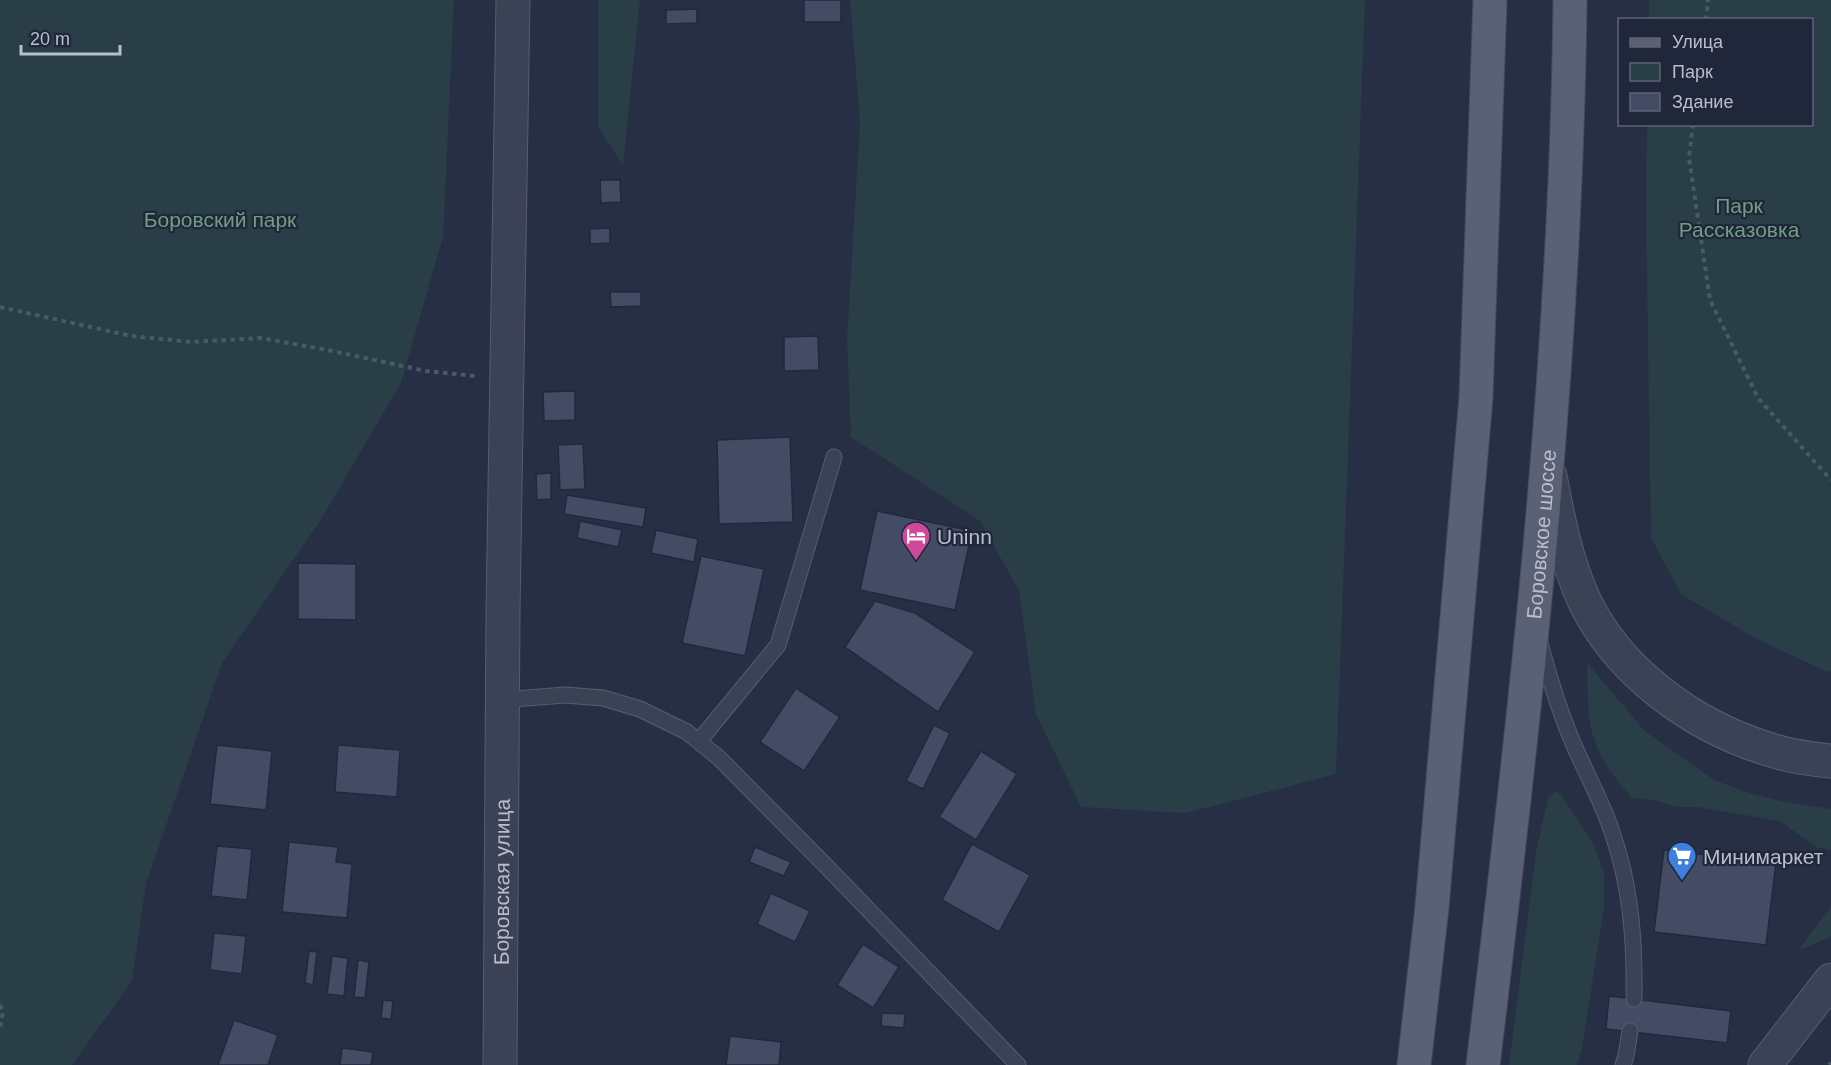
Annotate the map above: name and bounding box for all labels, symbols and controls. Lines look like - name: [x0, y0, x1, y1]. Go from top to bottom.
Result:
- scale bar: [21, 18, 120, 56]
- legend: [1618, 18, 1813, 126]
- text: 20 m: [30, 29, 70, 49]
- text: Улица: [1672, 32, 1724, 52]
- text: Парк: [1672, 62, 1713, 82]
- text: Здание: [1672, 92, 1733, 112]
- park label: Парк Рассказовка: [1679, 194, 1800, 241]
- park label: Боровский парк: [144, 208, 297, 231]
- street label: Боровское шоссе: [1522, 448, 1560, 620]
- hotel icon: Uninn: [900, 520, 932, 562]
- place label: Uninn: [937, 525, 992, 548]
- street label: Боровская улица: [489, 798, 513, 965]
- supermarket icon: Минимаркет: [1666, 840, 1698, 882]
- place label: Минимаркет: [1703, 845, 1824, 868]

